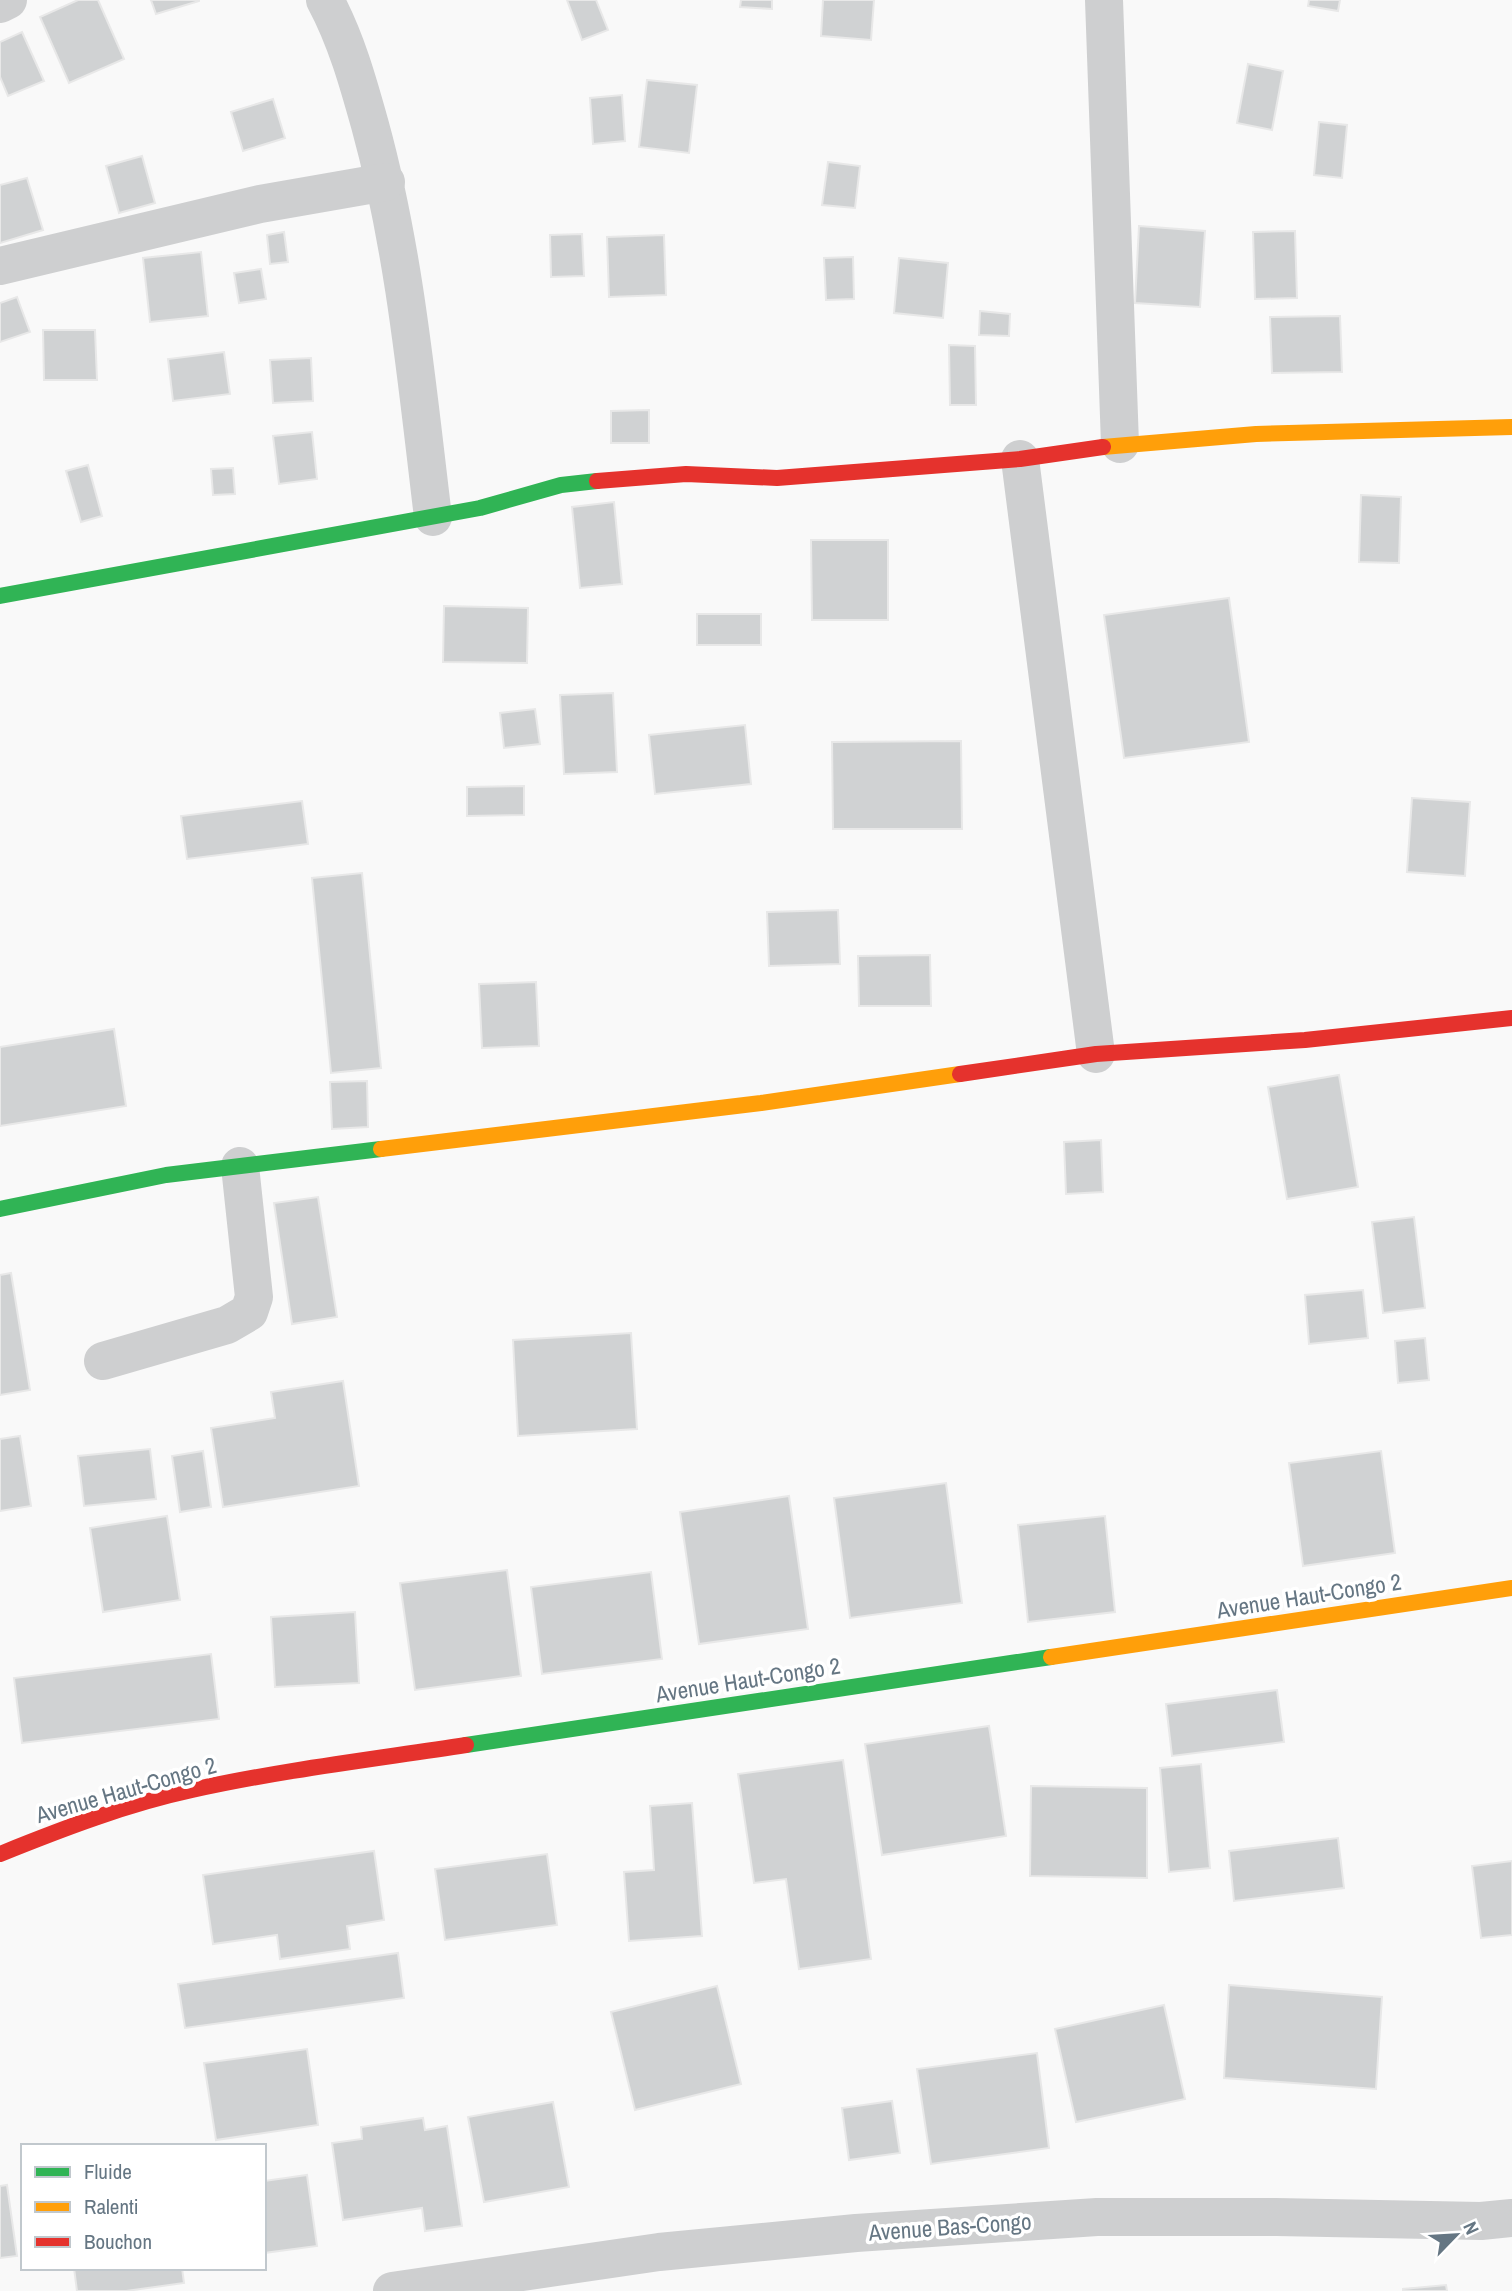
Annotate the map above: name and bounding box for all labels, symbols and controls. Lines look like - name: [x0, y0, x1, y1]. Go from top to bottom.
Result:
- street label: Avenue Haut-Congo 2: [1214, 1566, 1403, 1626]
- street label: Avenue Haut-Congo 2: [653, 1650, 842, 1710]
- street label: Avenue Haut-Congo 2: [31, 1749, 220, 1830]
- legend: [21, 2144, 266, 2270]
- text: Fluide: [84, 2157, 132, 2186]
- text: Ralenti: [84, 2192, 139, 2221]
- north arrow: [1421, 2200, 1491, 2270]
- street label: Avenue Bas-Congo: [866, 2205, 1032, 2248]
- text: N: [1457, 2217, 1486, 2238]
- text: Bouchon: [84, 2227, 152, 2256]

